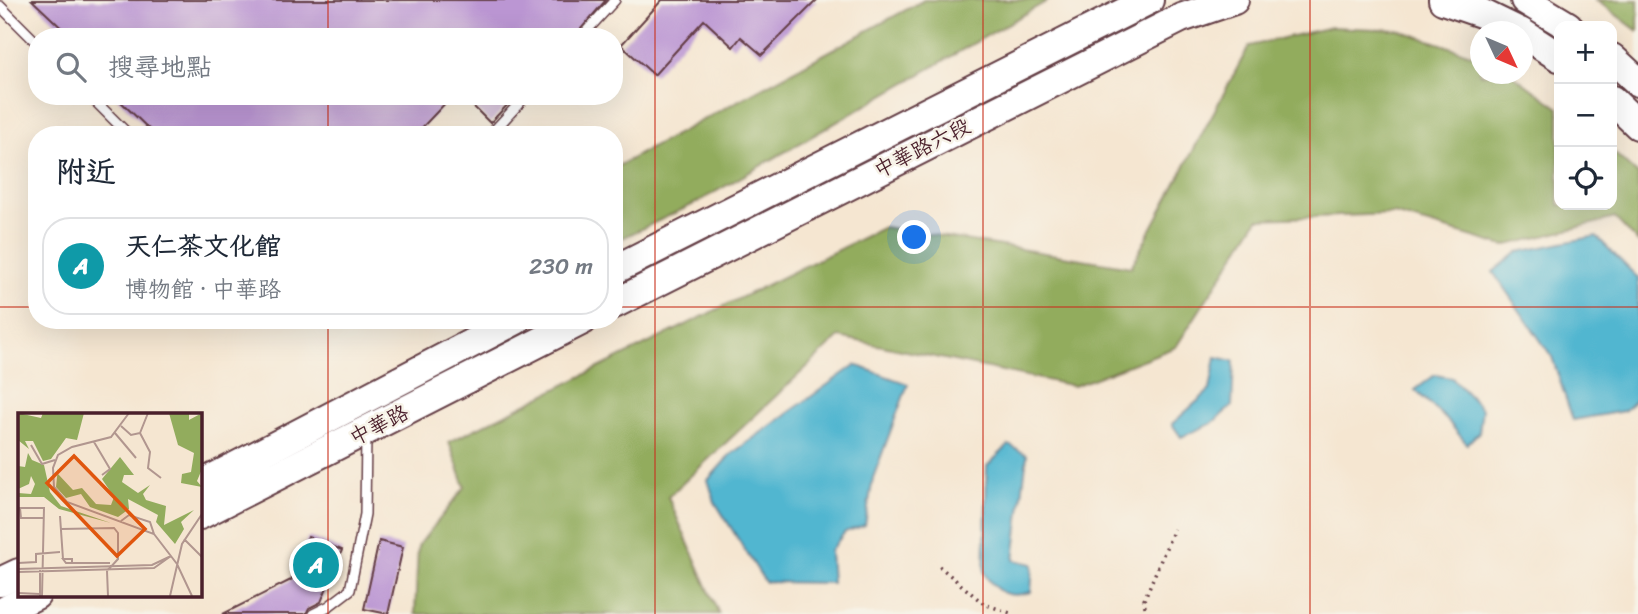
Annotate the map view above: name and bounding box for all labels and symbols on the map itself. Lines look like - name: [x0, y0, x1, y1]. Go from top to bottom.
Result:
- north arrow: [1470, 21, 1533, 84]
- street label: 中華路六段: [867, 107, 977, 189]
- your location: [897, 220, 931, 254]
- street label: 中華路: [342, 394, 416, 456]
- inset map: [18, 413, 201, 596]
- pin: A: [293, 539, 339, 591]

